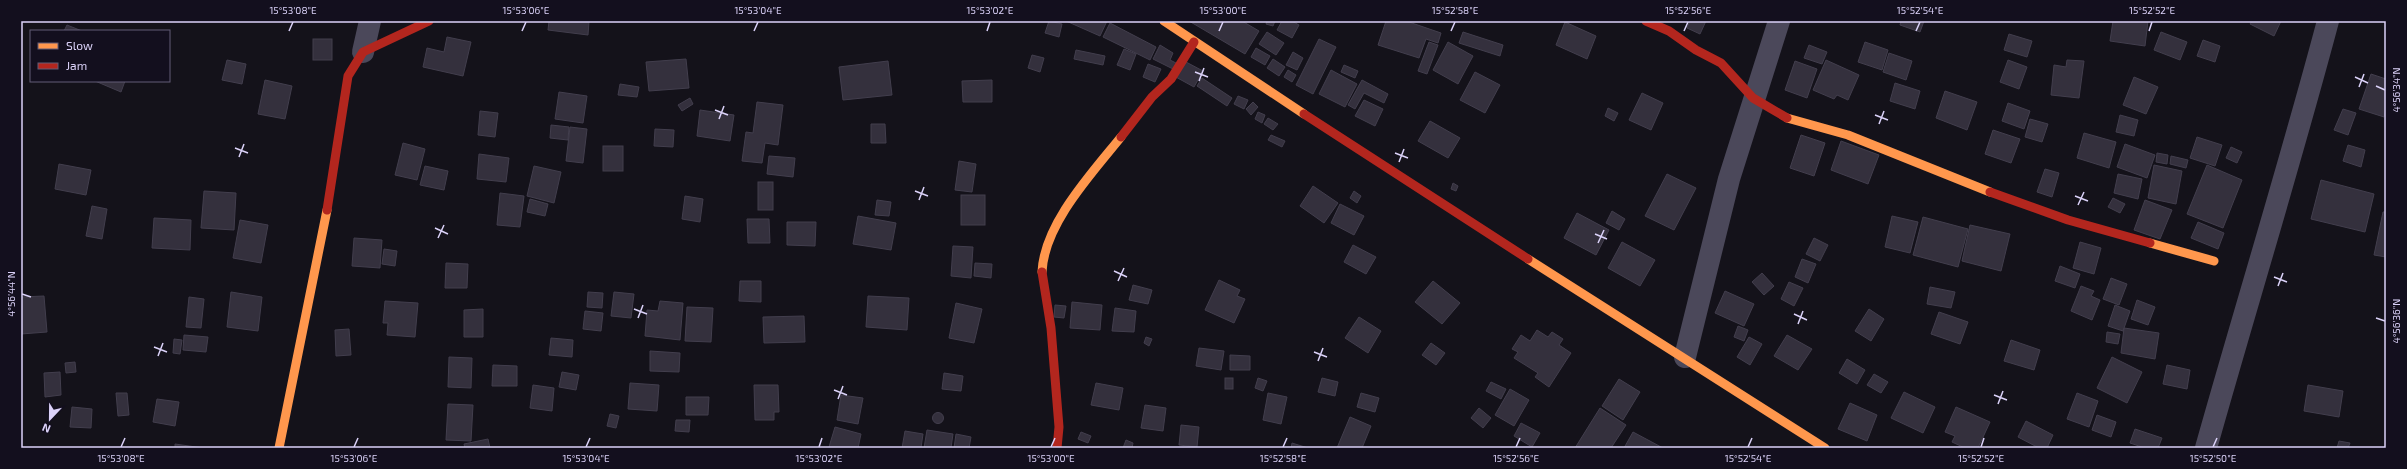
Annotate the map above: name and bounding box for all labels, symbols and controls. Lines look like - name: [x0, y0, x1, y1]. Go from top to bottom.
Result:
- text: 15°53'08"E: [269, 4, 317, 16]
- text: 15°53'06"E: [503, 4, 550, 16]
- text: 15°53'04"E: [734, 4, 782, 16]
- text: 15°53'02"E: [967, 4, 1014, 16]
- text: 15°53'00"E: [1199, 4, 1247, 16]
- text: 15°52'58"E: [1432, 4, 1479, 16]
- text: 15°52'56"E: [1665, 4, 1712, 16]
- text: 15°52'54"E: [1897, 4, 1944, 16]
- text: 15°52'52"E: [2129, 4, 2175, 16]
- legend: [30, 30, 170, 82]
- text: Slow: [66, 38, 93, 52]
- text: Jam: [66, 58, 87, 72]
- text: 4°56'34"N: [2390, 67, 2402, 113]
- text: 4°56'44"N: [5, 271, 17, 317]
- text: 4°56'36"N: [2390, 299, 2402, 343]
- north arrow: [30, 399, 70, 439]
- text: N: [40, 421, 52, 436]
- text: 15°53'08"E: [97, 452, 145, 464]
- text: 15°53'06"E: [331, 452, 378, 464]
- text: 15°53'04"E: [562, 452, 610, 464]
- text: 15°53'02"E: [796, 452, 843, 464]
- text: 15°53'00"E: [1027, 452, 1075, 464]
- text: 15°52'58"E: [1260, 452, 1307, 464]
- text: 15°52'56"E: [1493, 452, 1540, 464]
- text: 15°52'54"E: [1725, 452, 1772, 464]
- text: 15°52'52"E: [1958, 452, 2004, 464]
- text: 15°52'50"E: [2190, 452, 2237, 464]

